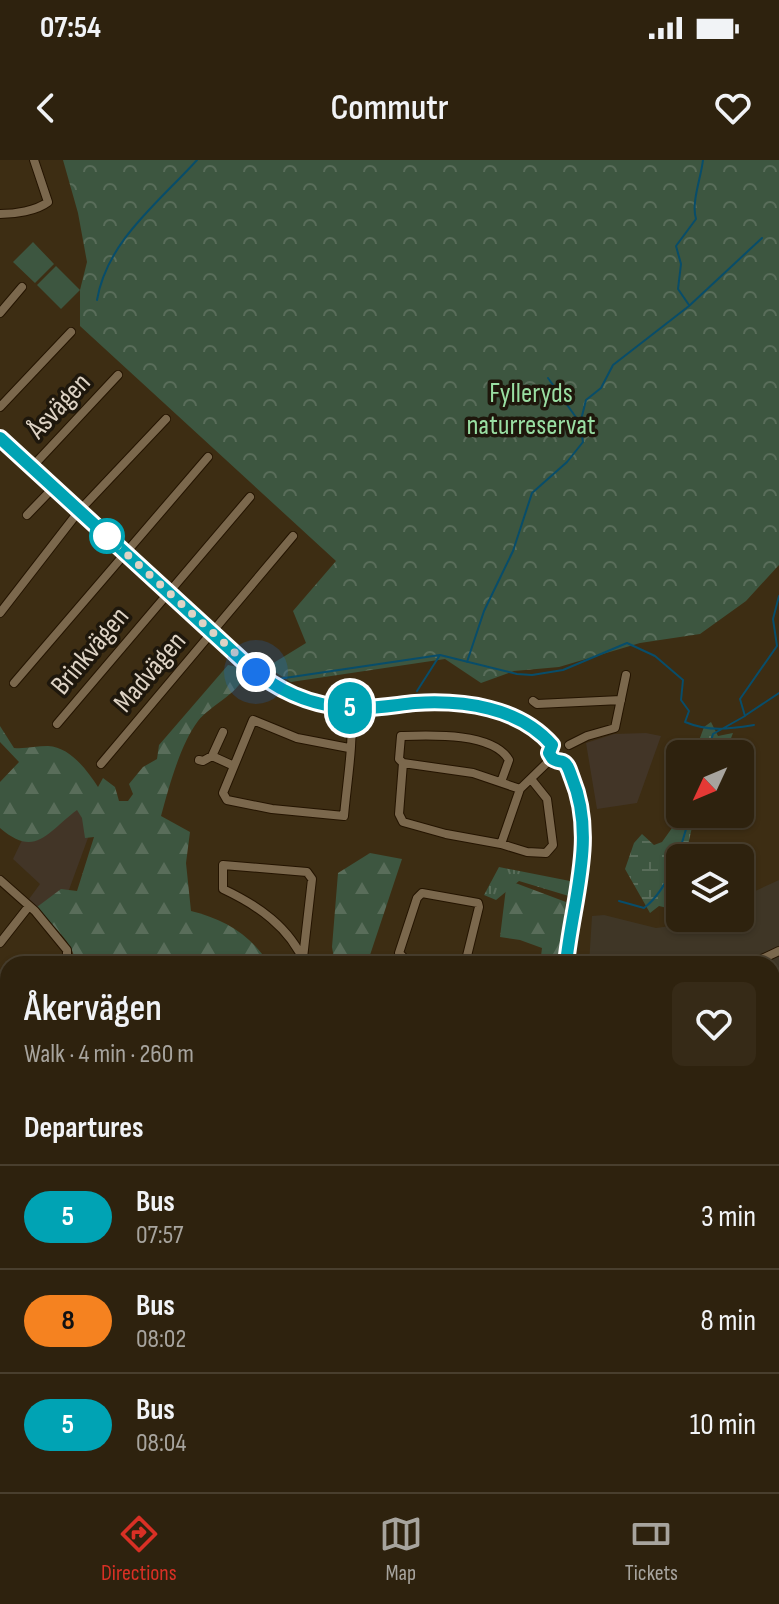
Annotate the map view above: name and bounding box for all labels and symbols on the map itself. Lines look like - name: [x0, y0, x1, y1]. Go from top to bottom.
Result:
- street label: Åsvägen: [20, 366, 98, 446]
- park label: Fylleryds naturreservat: [466, 377, 596, 442]
- unlabelled marker: [90, 519, 124, 553]
- street label: Brinkvägen: [44, 601, 136, 701]
- street label: Madvägen: [107, 625, 193, 719]
- your location: [236, 652, 276, 692]
- line badge: 5: [324, 682, 376, 734]
- north arrow: [666, 740, 754, 828]

